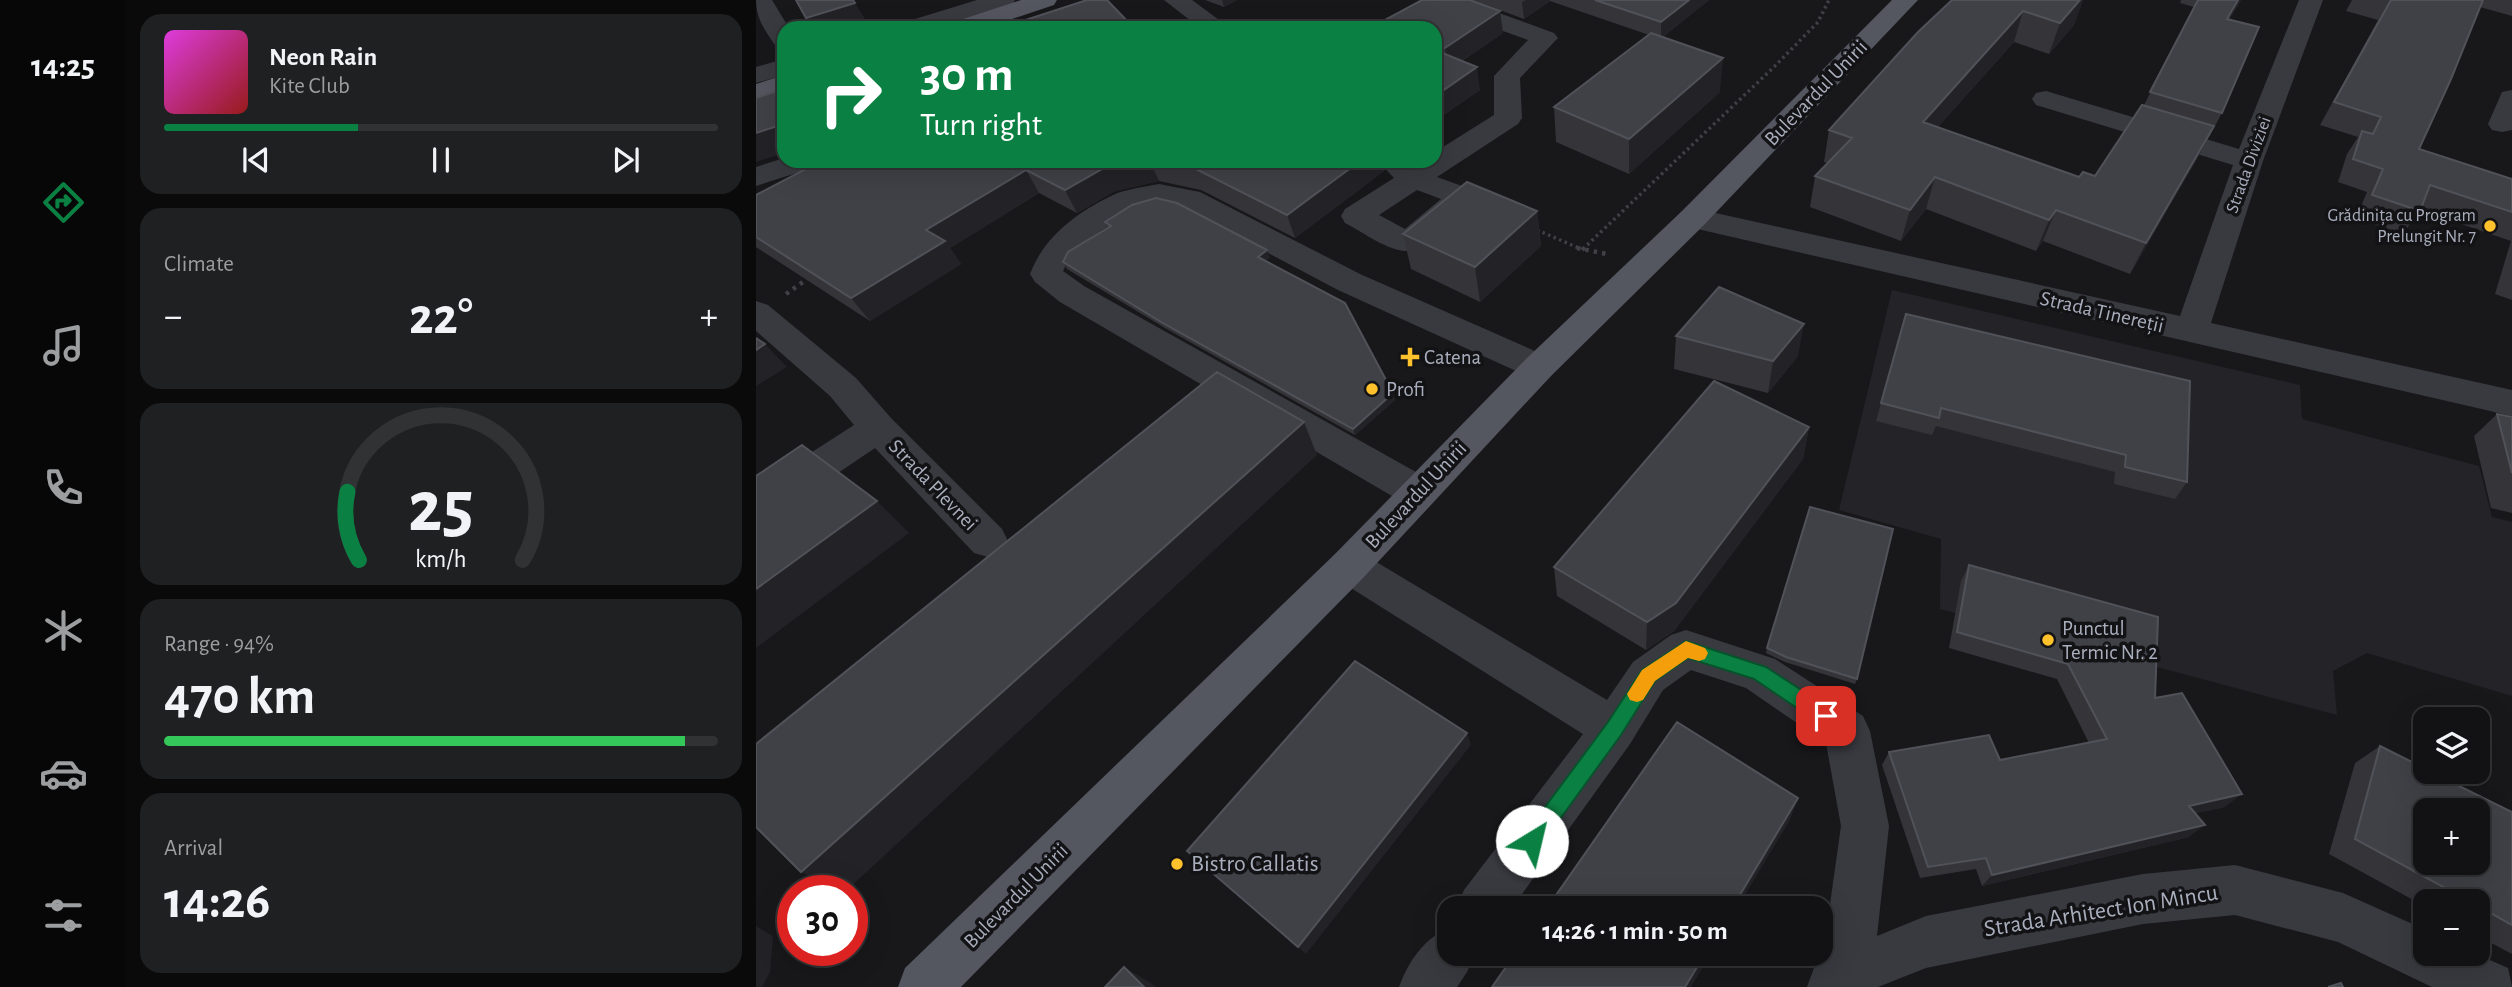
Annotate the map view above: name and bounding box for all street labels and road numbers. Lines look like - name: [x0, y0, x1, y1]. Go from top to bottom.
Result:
- street label: Bulevardul Unirii: [1761, 36, 1871, 150]
- street label: Strada Diviziei: [2223, 114, 2275, 216]
- street label: Strada Tinereții: [2038, 288, 2166, 338]
- street label: Strada Plevnei: [885, 436, 981, 534]
- street label: Bulevardul Unirii: [1361, 438, 1471, 552]
- street label: Bulevardul Unirii: [960, 840, 1072, 952]
- street label: Strada Arhitect Ion Mincu: [1982, 881, 2220, 941]

